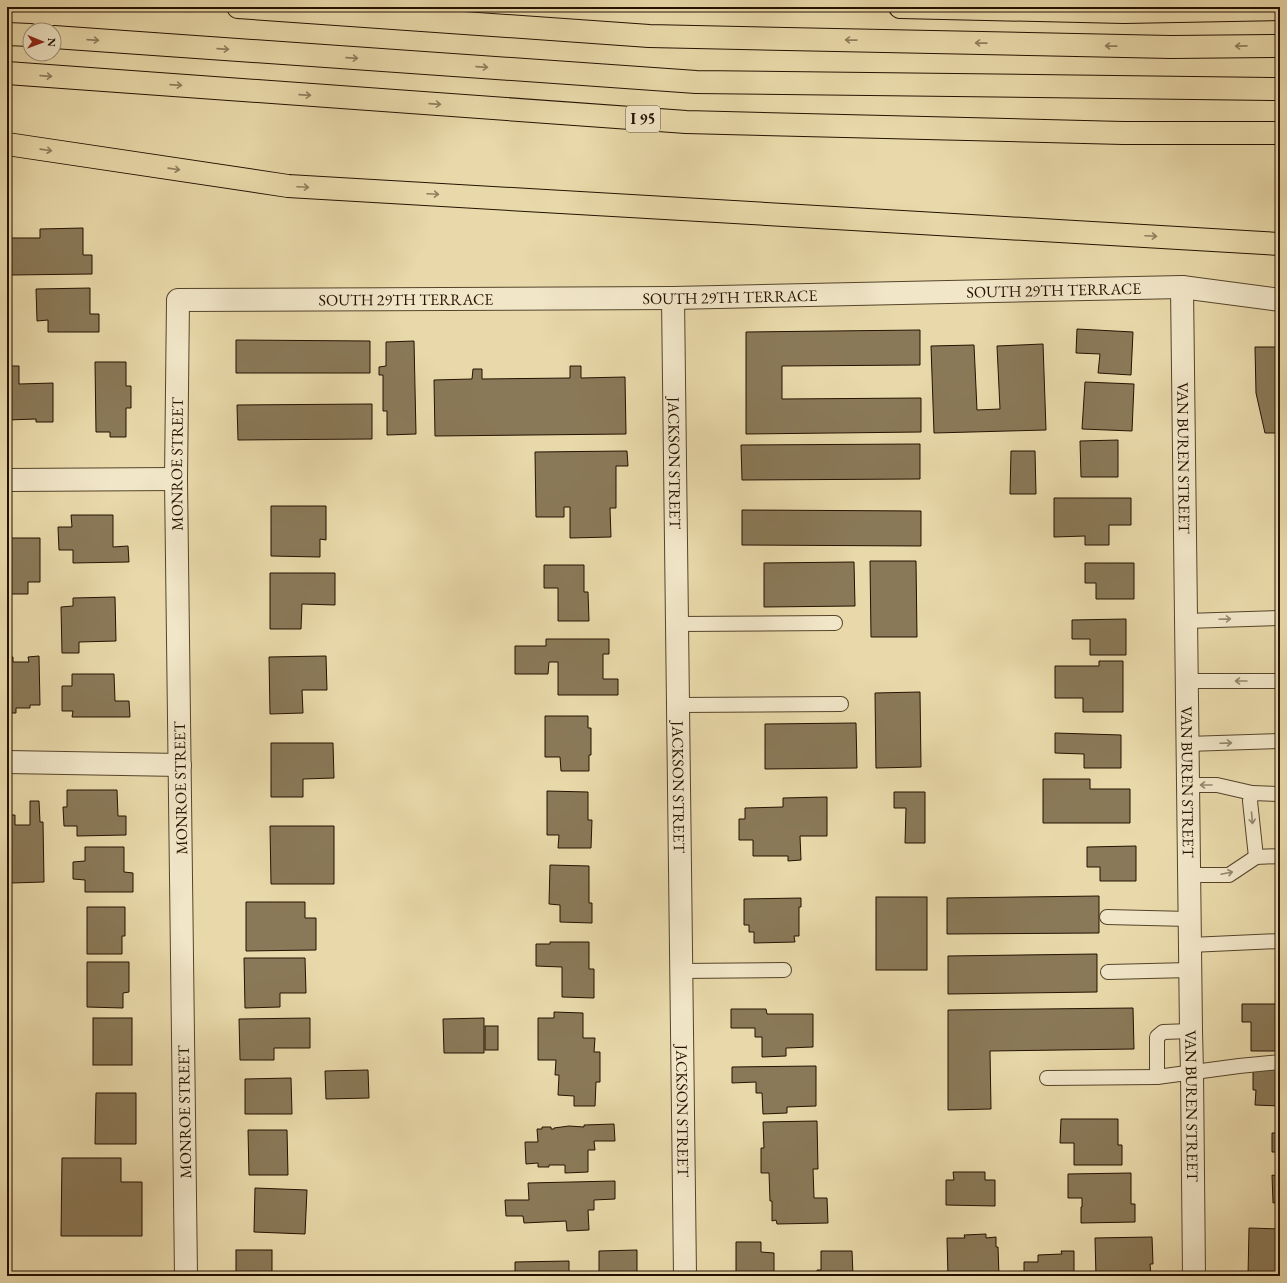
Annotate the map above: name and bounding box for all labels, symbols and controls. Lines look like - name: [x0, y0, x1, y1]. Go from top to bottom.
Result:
- north arrow: [22, 22, 62, 62]
- one-way arrow: [86, 36, 99, 43]
- one-way arrow: [845, 36, 858, 44]
- text: N: [45, 38, 59, 47]
- one-way arrow: [975, 39, 988, 47]
- one-way arrow: [1105, 42, 1118, 50]
- one-way arrow: [1235, 42, 1248, 50]
- one-way arrow: [216, 45, 229, 52]
- one-way arrow: [345, 54, 358, 62]
- one-way arrow: [475, 64, 488, 71]
- one-way arrow: [39, 72, 52, 79]
- one-way arrow: [169, 82, 182, 89]
- one-way arrow: [298, 91, 311, 98]
- one-way arrow: [428, 101, 441, 108]
- road number: I 95: [626, 106, 660, 132]
- one-way arrow: [39, 146, 52, 154]
- one-way arrow: [167, 165, 180, 173]
- one-way arrow: [296, 183, 309, 190]
- one-way arrow: [426, 191, 439, 198]
- one-way arrow: [1144, 233, 1157, 240]
- street label: SOUTH 29TH TERRACE: [966, 278, 1142, 303]
- street label: SOUTH 29TH TERRACE: [642, 285, 818, 309]
- street label: SOUTH 29TH TERRACE: [318, 289, 493, 310]
- street label: VAN BUREN STREET: [1172, 382, 1195, 534]
- street label: JACKSON STREET: [663, 395, 686, 530]
- street label: MONROE STREET: [166, 397, 188, 531]
- one-way arrow: [1218, 616, 1231, 623]
- one-way arrow: [1235, 677, 1248, 685]
- street label: VAN BUREN STREET: [1176, 706, 1199, 858]
- street label: JACKSON STREET: [667, 719, 690, 854]
- street label: MONROE STREET: [169, 721, 192, 855]
- one-way arrow: [1219, 739, 1232, 746]
- one-way arrow: [1200, 781, 1213, 789]
- one-way arrow: [1248, 811, 1255, 824]
- one-way arrow: [1221, 869, 1234, 877]
- street label: VAN BUREN STREET: [1180, 1030, 1203, 1182]
- street label: JACKSON STREET: [671, 1043, 694, 1177]
- street label: MONROE STREET: [173, 1045, 196, 1179]

